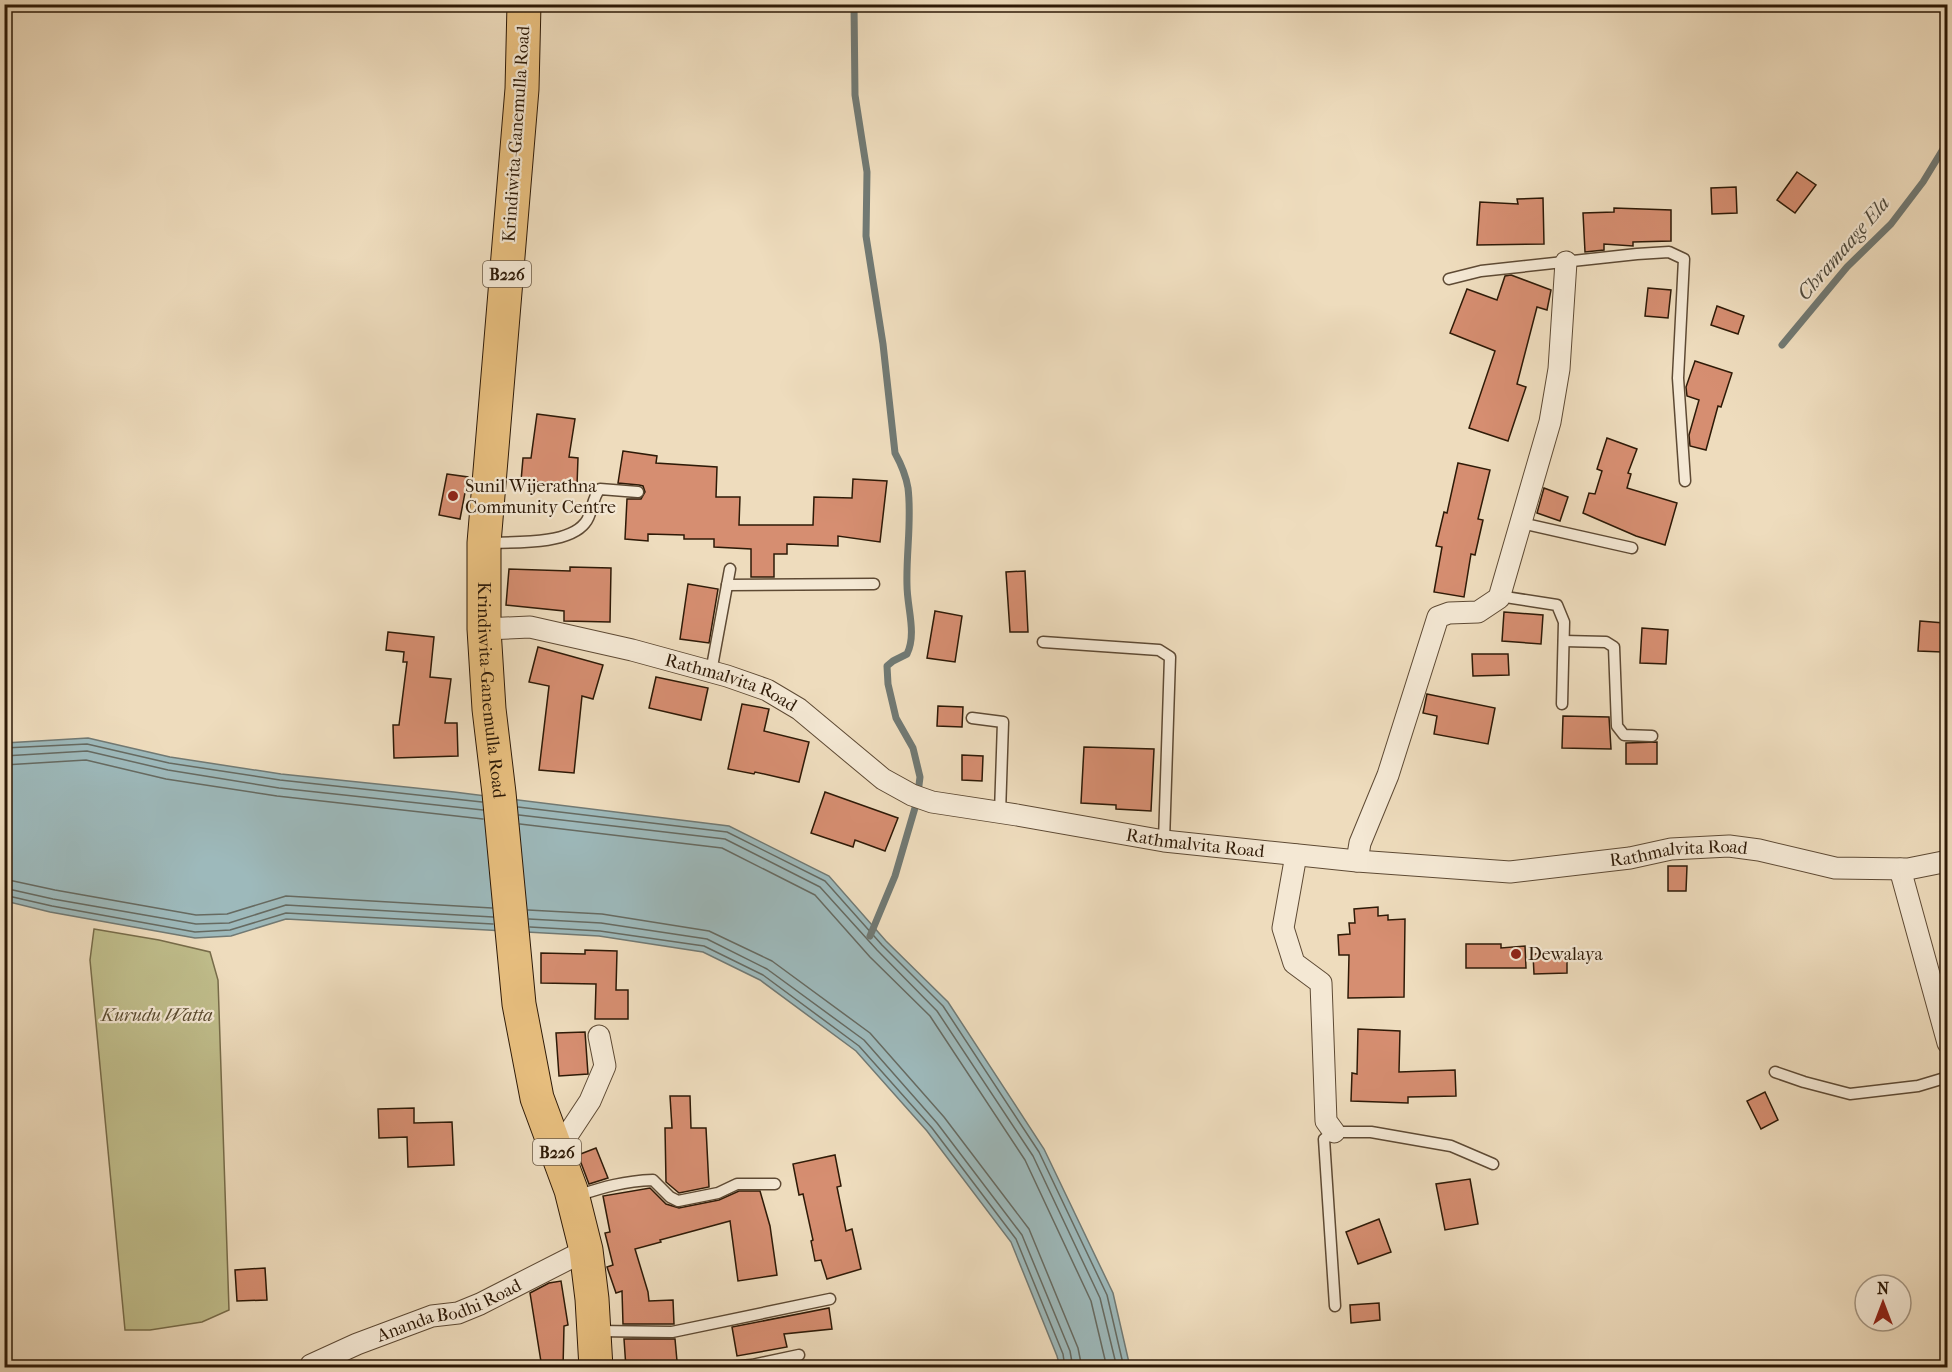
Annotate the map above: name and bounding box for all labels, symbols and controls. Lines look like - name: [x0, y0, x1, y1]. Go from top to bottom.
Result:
- street label: Krindiwita-Ganemulla Road: [498, 25, 535, 243]
- water label: Chramaage Ela: [1792, 192, 1894, 305]
- road number: B226: [483, 261, 531, 287]
- place label: Sunil Wijerathna Community Centre: [465, 476, 616, 518]
- marker: Sunil Wijerathna Community Centre: [446, 489, 460, 503]
- street label: Krindiwita-Ganemulla Road: [473, 582, 509, 799]
- street label: Rathmalvita Road: [663, 650, 801, 716]
- street label: Rathmalvita Road: [1124, 824, 1266, 862]
- street label: Rathmalvita Road: [1608, 836, 1749, 871]
- place label: Dewalaya: [1528, 944, 1603, 965]
- marker: Dewalaya: [1509, 947, 1523, 961]
- park label: Kurudu Watta: [99, 1005, 213, 1026]
- road number: B226: [533, 1139, 581, 1165]
- north arrow: [1853, 1273, 1913, 1333]
- street label: Ananda Bodhi Road: [373, 1275, 525, 1347]
- text: N: [1877, 1279, 1890, 1298]

